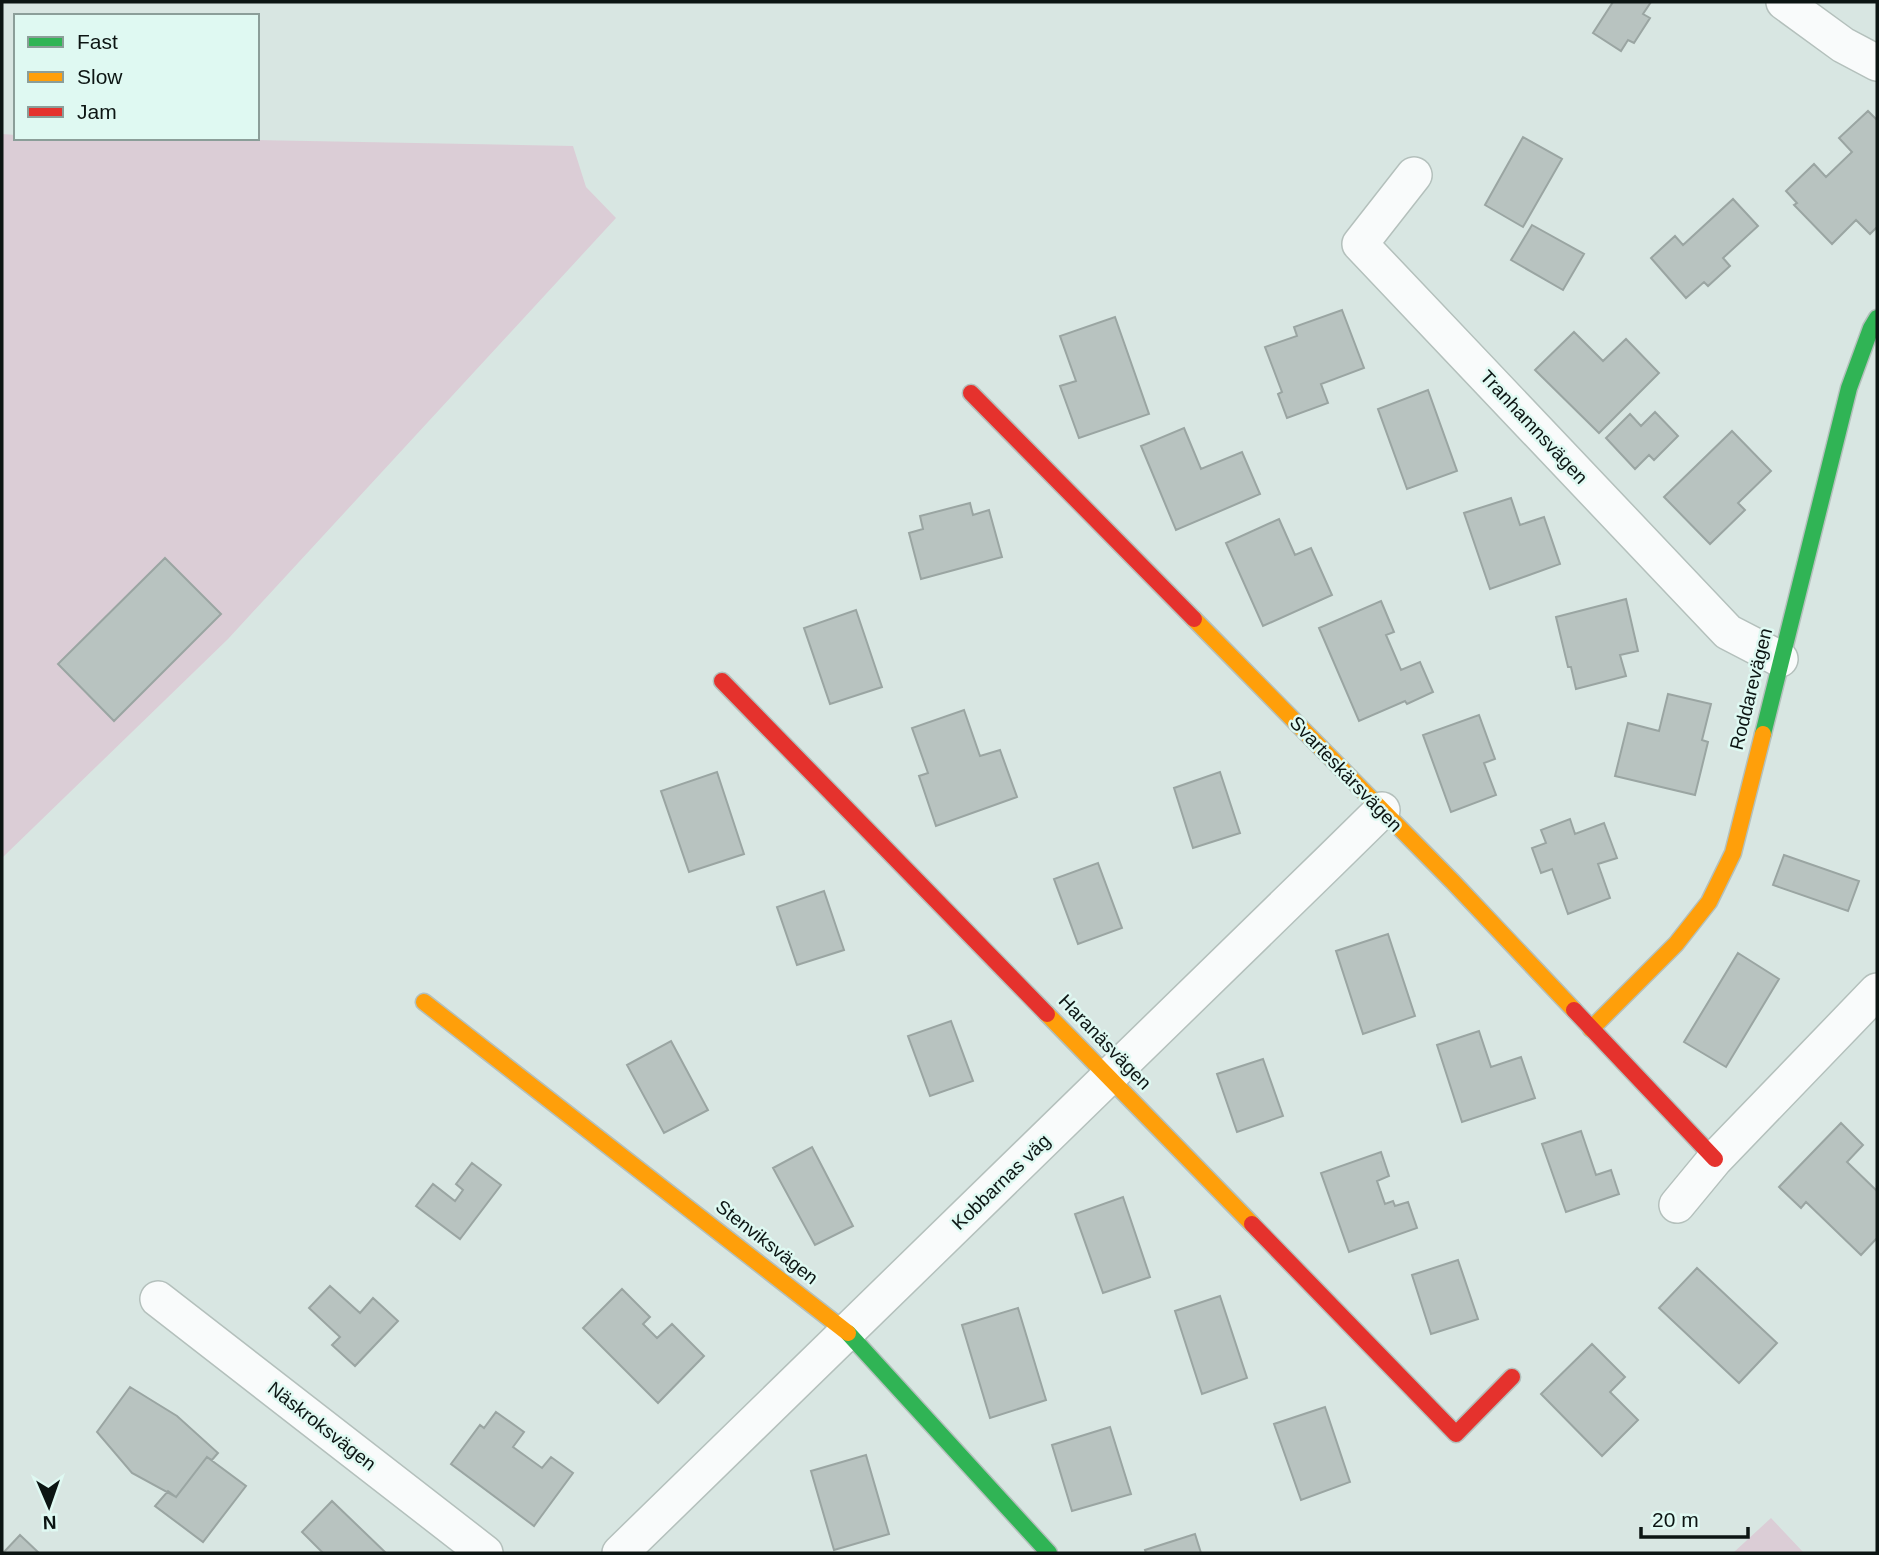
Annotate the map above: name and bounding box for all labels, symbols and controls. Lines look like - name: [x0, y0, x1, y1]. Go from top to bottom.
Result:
- legend: [14, 14, 259, 140]
- text: Fast: [77, 30, 118, 53]
- text: Slow: [77, 65, 123, 88]
- text: Jam: [77, 100, 117, 123]
- street label: Tranhamnsvägen: [1476, 366, 1592, 488]
- street label: Roddarevägen: [1726, 626, 1776, 752]
- street label: Svarteskärsvägen: [1286, 712, 1406, 836]
- street label: Haranäsvägen: [1055, 990, 1155, 1094]
- street label: Kobbarnas väg: [948, 1130, 1054, 1234]
- street label: Stenviksvägen: [712, 1196, 822, 1288]
- street label: Näskroksvägen: [264, 1377, 380, 1475]
- north arrow: [14, 1471, 84, 1541]
- scale bar: [1641, 1496, 1748, 1540]
- text: 20 m: [1652, 1508, 1699, 1531]
- text: N: [42, 1512, 57, 1533]

